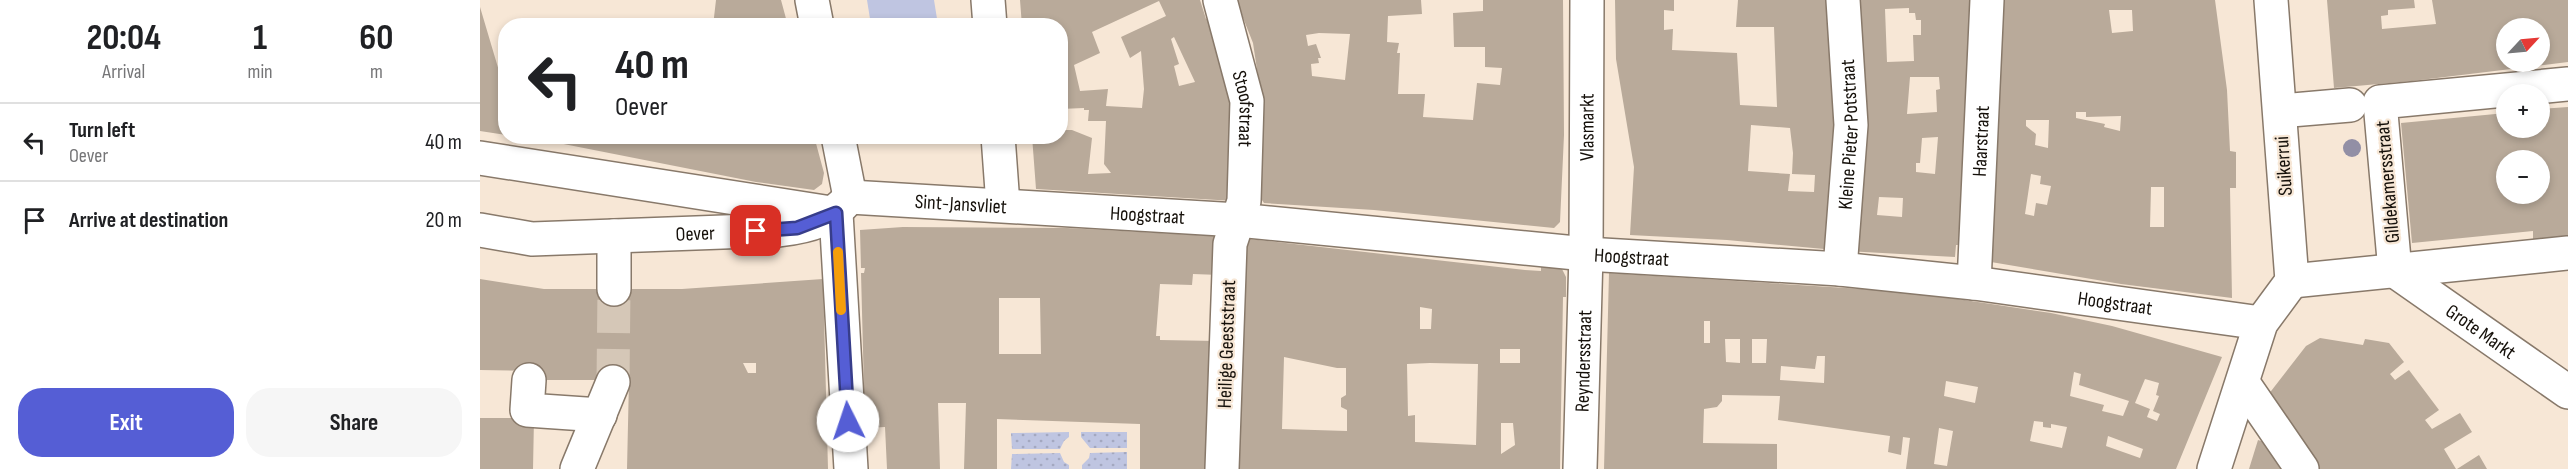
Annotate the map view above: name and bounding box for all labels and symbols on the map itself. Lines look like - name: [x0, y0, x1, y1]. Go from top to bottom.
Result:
- north arrow: [2496, 18, 2550, 72]
- street label: Kleine Pieter Potstraat: [1834, 58, 1864, 210]
- street label: Stoofstraat: [1226, 68, 1258, 147]
- street label: Vlasmarkt: [1575, 93, 1600, 161]
- street label: Haarstraat: [1968, 105, 1995, 177]
- street label: Gildekamersstraat: [2371, 120, 2405, 244]
- street label: Suikerrui: [2270, 135, 2298, 196]
- street label: Sint-Jansvliet: [914, 190, 1007, 219]
- street label: Hoogstraat: [1109, 201, 1186, 230]
- pin: [730, 205, 781, 256]
- street label: Oever: [675, 221, 715, 247]
- street label: Hoogstraat: [1593, 244, 1670, 272]
- street label: Heilige Geeststraat: [1213, 279, 1241, 409]
- street label: Hoogstraat: [2076, 287, 2154, 321]
- street label: Grote Markt: [2441, 299, 2520, 365]
- street label: Reyndersstraat: [1571, 310, 1597, 413]
- position arrow: [816, 389, 880, 453]

